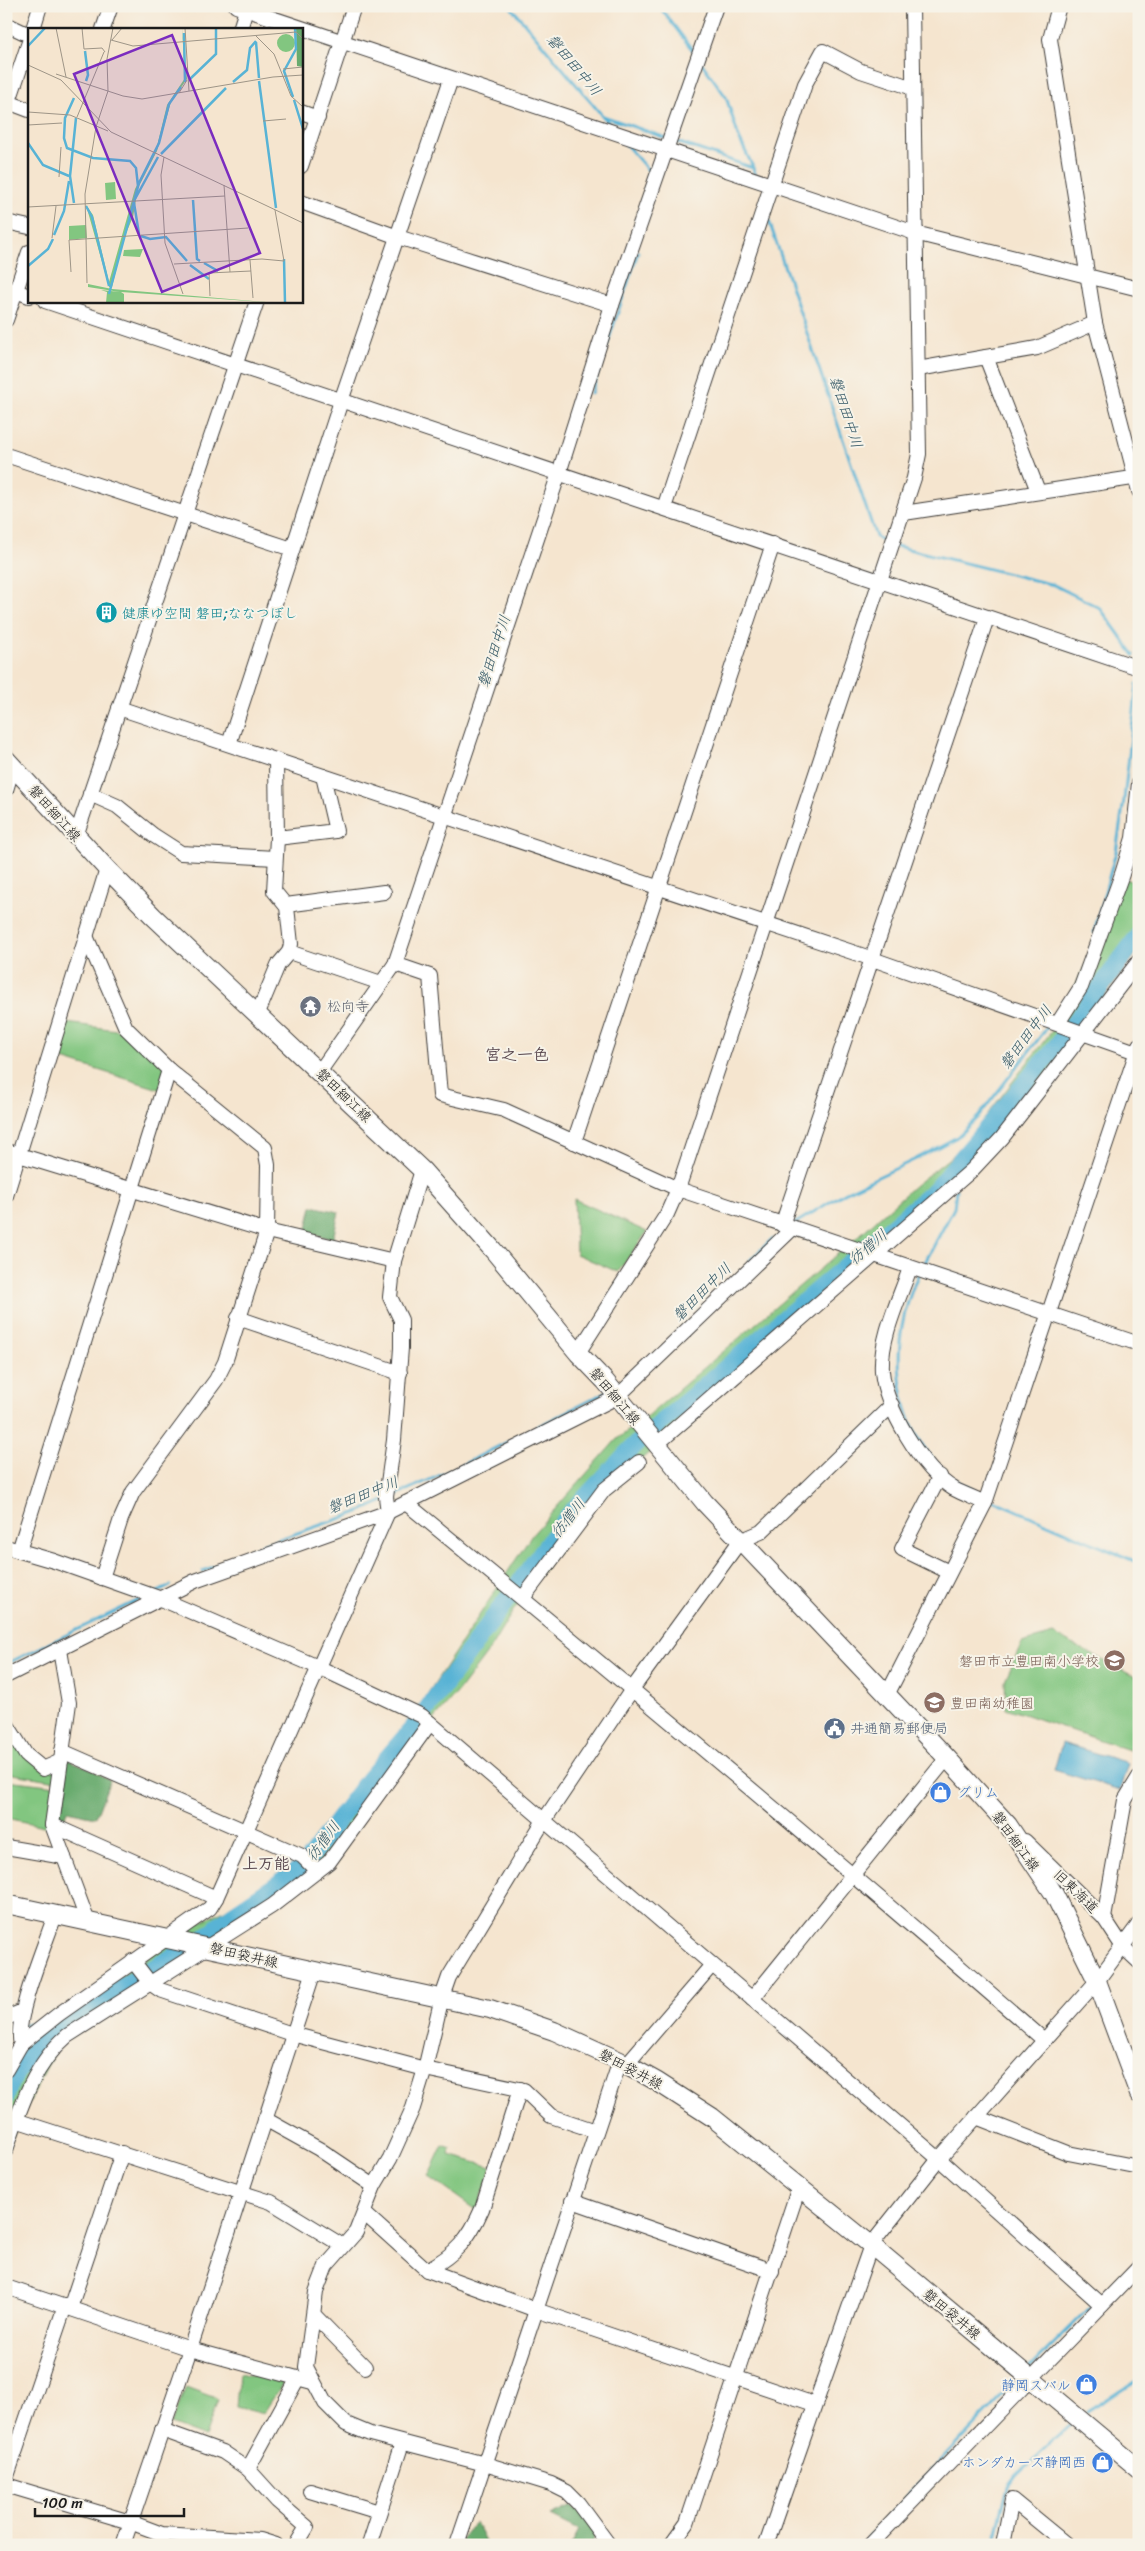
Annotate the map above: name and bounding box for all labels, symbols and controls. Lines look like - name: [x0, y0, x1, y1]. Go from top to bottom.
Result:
- inset map: [28, 28, 302, 302]
- water label: 磐田田中川: [540, 28, 608, 102]
- water label: 磐田田中川: [822, 372, 870, 452]
- building icon: 健康ゆ空間 磐田;ななつぼし: [94, 601, 118, 625]
- place label: 健康ゆ空間 磐田;ななつぼし: [122, 601, 298, 626]
- water label: 磐田田中川: [470, 611, 518, 691]
- street label: 磐田細江線: [22, 779, 87, 848]
- temple icon: 松向寺: [299, 994, 323, 1018]
- place label: 松向寺: [327, 994, 369, 1019]
- water label: 磐田田中川: [993, 999, 1059, 1075]
- district label: 宮之一色: [485, 1040, 549, 1069]
- street label: 磐田細江線: [310, 1062, 378, 1129]
- water label: 彷僧川: [842, 1223, 894, 1271]
- water label: 磐田田中川: [666, 1256, 738, 1328]
- street label: 磐田細江線: [583, 1361, 647, 1431]
- water label: 磐田田中川: [323, 1469, 403, 1521]
- water label: 彷僧川: [544, 1492, 592, 1544]
- place label: 磐田市立豊田南小学校: [959, 1649, 1099, 1674]
- school or university icon: 磐田市立豊田南小学校: [1103, 1649, 1127, 1673]
- school or university icon: 豊田南幼稚園: [922, 1691, 946, 1715]
- place label: 豊田南幼稚園: [950, 1691, 1034, 1716]
- public building icon: 井通簡易郵便局: [822, 1716, 846, 1740]
- place label: 井通簡易郵便局: [850, 1716, 948, 1741]
- shop icon: グリム: [929, 1780, 953, 1804]
- place label: グリム: [957, 1780, 999, 1805]
- street label: 磐田細江線: [985, 1806, 1046, 1877]
- water label: 彷僧川: [299, 1815, 347, 1867]
- district label: 上万能: [242, 1849, 290, 1878]
- street label: 旧東海道: [1047, 1863, 1104, 1920]
- street label: 磐田袋井線: [207, 1935, 281, 1976]
- street label: 磐田袋井線: [594, 2042, 668, 2097]
- street label: 磐田袋井線: [917, 2282, 987, 2346]
- place label: 静岡スバル: [1001, 2373, 1071, 2398]
- shop icon: 静岡スバル: [1075, 2373, 1099, 2397]
- place label: ホンダカーズ静岡西: [962, 2450, 1086, 2475]
- shop icon: ホンダカーズ静岡西: [1090, 2450, 1114, 2474]
- scale bar: [35, 2486, 184, 2518]
- text: 100 m: [42, 2490, 83, 2516]

